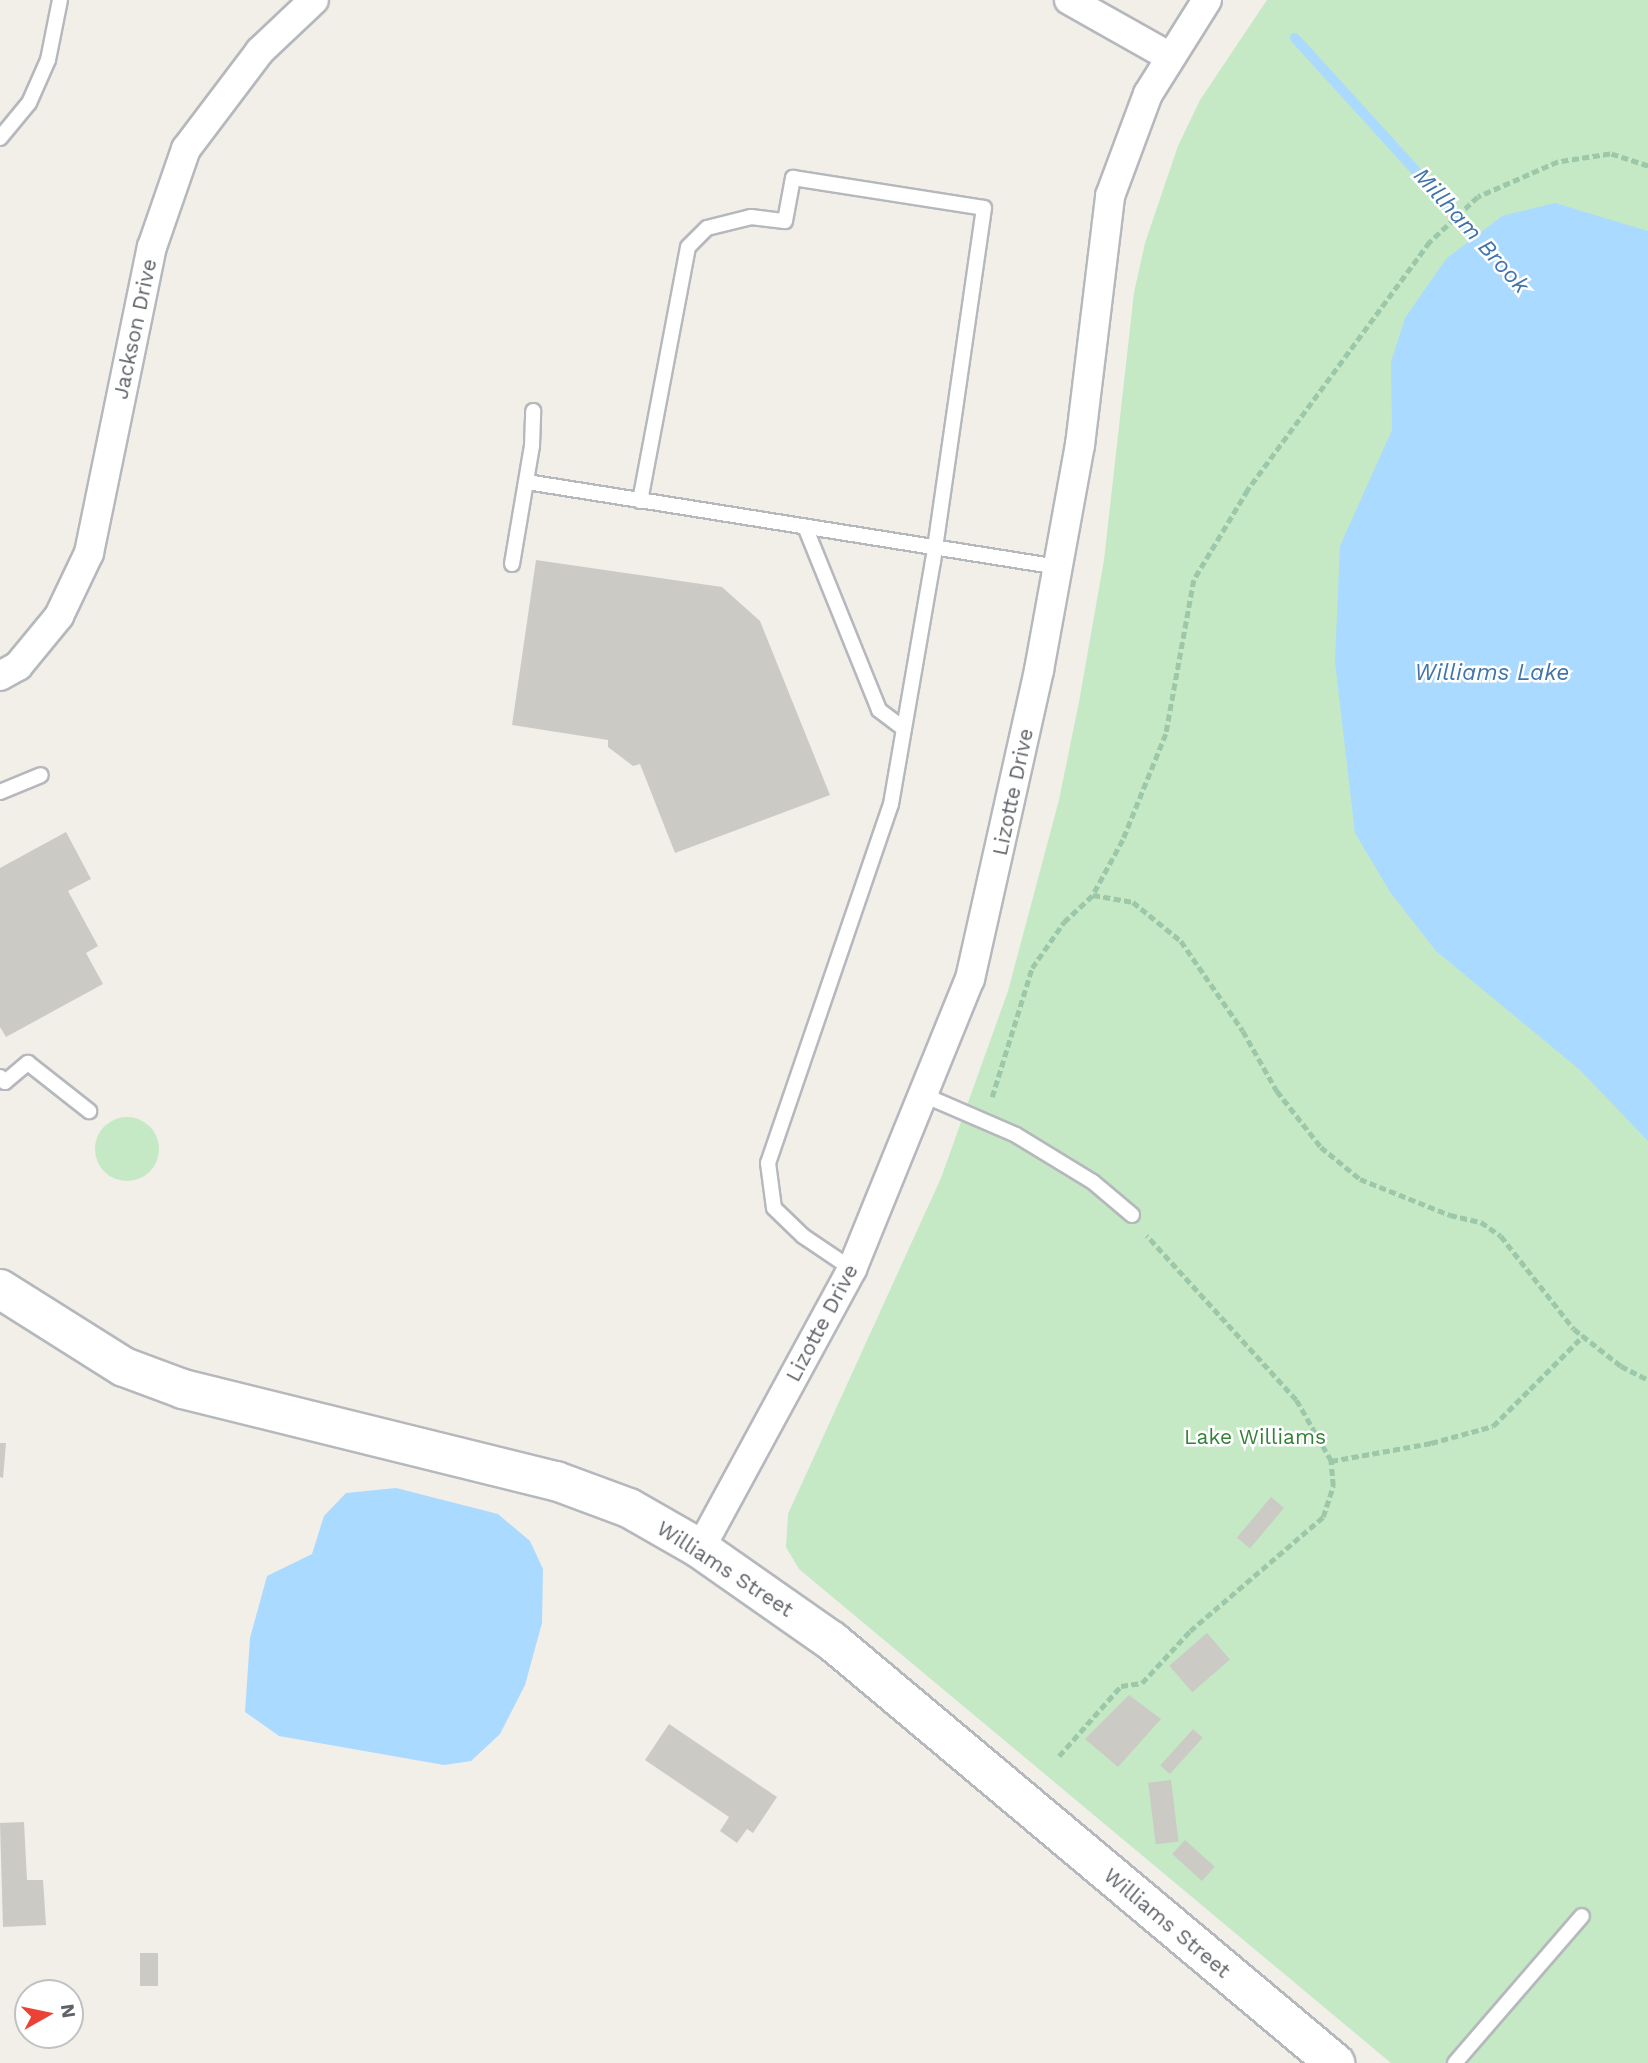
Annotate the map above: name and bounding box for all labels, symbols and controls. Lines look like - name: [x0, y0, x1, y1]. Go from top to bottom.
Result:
- water label: Millham Brook: [1407, 163, 1535, 299]
- street label: Jackson Drive: [108, 256, 162, 402]
- water label: Williams Lake: [1415, 659, 1569, 687]
- street label: Lizotte Drive: [987, 726, 1039, 858]
- street label: Lizotte Drive: [781, 1260, 863, 1386]
- park label: Lake Williams: [1184, 1424, 1326, 1450]
- street label: Williams Street: [652, 1516, 798, 1622]
- street label: Williams Street: [1099, 1863, 1235, 1983]
- north arrow: [14, 1979, 84, 2049]
- text: N: [56, 2002, 81, 2020]

